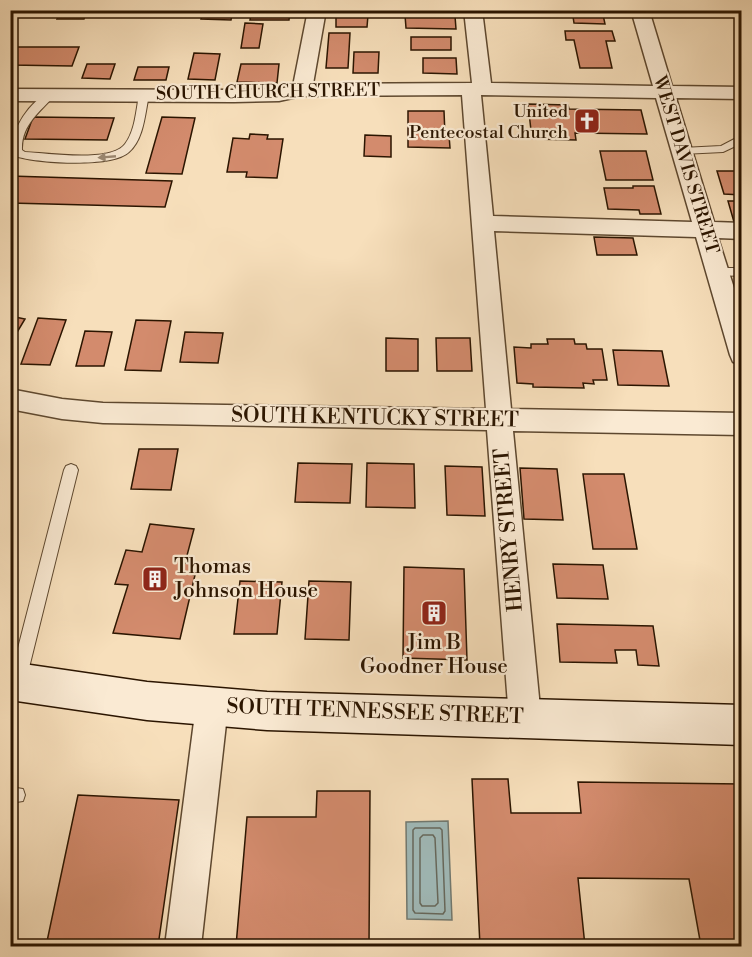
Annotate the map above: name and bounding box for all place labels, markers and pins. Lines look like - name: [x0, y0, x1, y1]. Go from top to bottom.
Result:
- place label: United Pentecostal Church: [409, 100, 569, 144]
- church icon: United Pentecostal Church: [572, 106, 602, 136]
- place label: Thomas Johnson House: [173, 554, 318, 604]
- building icon: Thomas Johnson House: [140, 564, 170, 594]
- building icon: Jim B Goodner House: [419, 598, 449, 628]
- place label: Jim B Goodner House: [360, 630, 508, 680]

